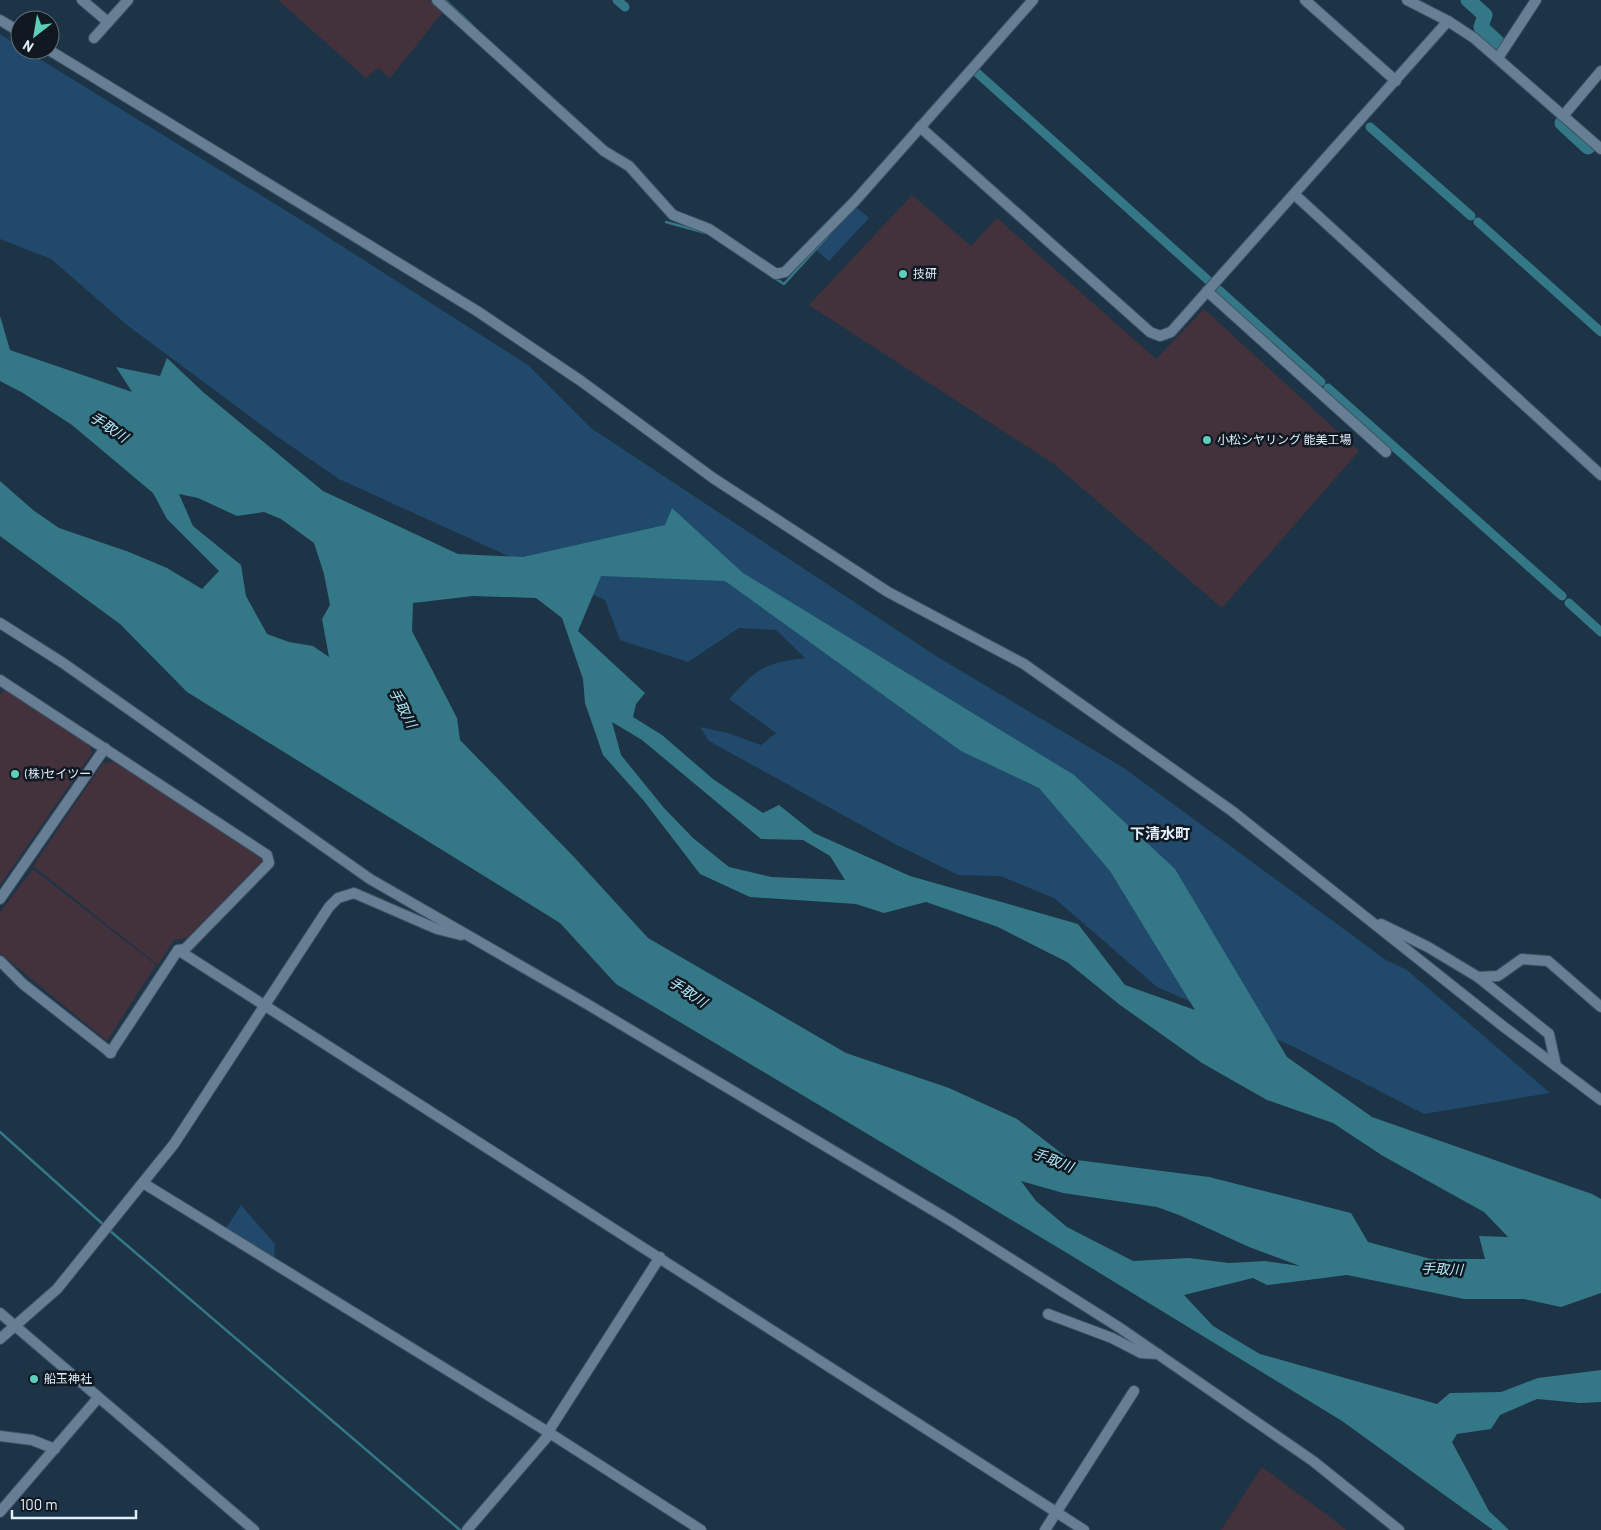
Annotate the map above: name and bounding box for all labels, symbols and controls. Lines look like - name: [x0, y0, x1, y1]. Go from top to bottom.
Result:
- north arrow: [10, 10, 60, 60]
- text: N: [20, 37, 36, 56]
- place label: 技研: [913, 266, 937, 280]
- marker: 技研: [897, 268, 909, 280]
- water label: 手取川: [87, 408, 133, 446]
- place label: 小松シヤリング 能美工場: [1217, 432, 1351, 446]
- marker: 小松シヤリング 能美工場: [1201, 434, 1213, 446]
- water label: 手取川: [386, 685, 421, 732]
- place label: (株)セイツー: [24, 766, 91, 780]
- marker: (株)セイツー: [9, 768, 21, 780]
- district label: 下清水町: [1130, 824, 1190, 842]
- water label: 手取川: [666, 973, 712, 1011]
- water label: 手取川: [1031, 1144, 1078, 1176]
- water label: 手取川: [1421, 1259, 1465, 1278]
- place label: 船玉神社: [44, 1371, 92, 1385]
- marker: 船玉神社: [28, 1373, 40, 1385]
- scale bar: [12, 1488, 136, 1520]
- text: 100 m: [20, 1495, 58, 1513]

